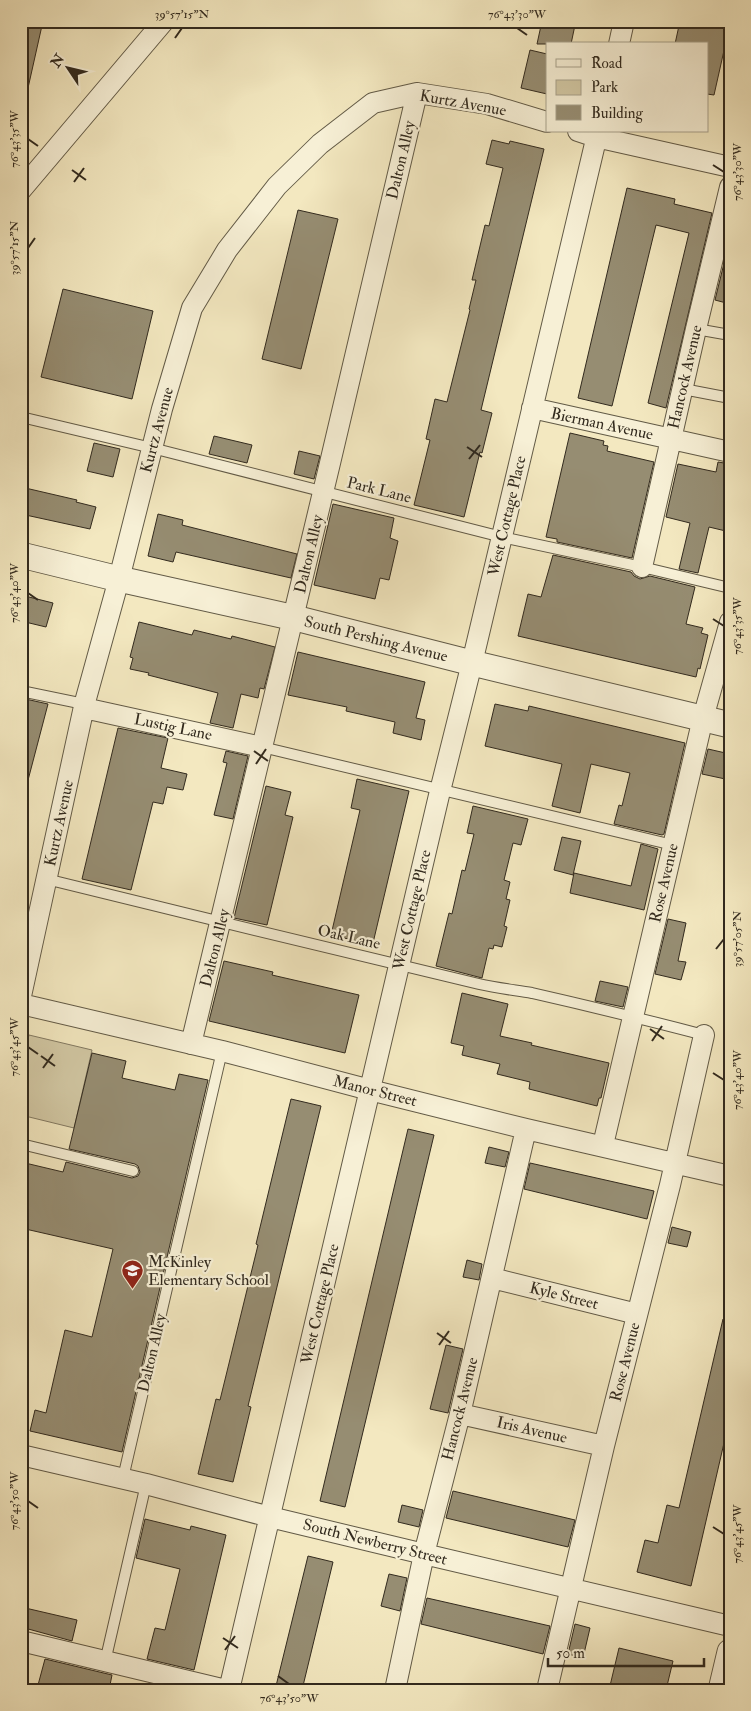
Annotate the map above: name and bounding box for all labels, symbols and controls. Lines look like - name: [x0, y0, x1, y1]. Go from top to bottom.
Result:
- text: 39°57'15"N: [155, 7, 209, 22]
- text: 76°43'30"W: [488, 7, 547, 22]
- north arrow: [42, 42, 92, 92]
- legend: [546, 42, 708, 132]
- text: N: [47, 50, 69, 72]
- text: Road: [591, 54, 623, 73]
- text: Park: [591, 78, 618, 97]
- street label: Kurtz Avenue: [418, 86, 508, 121]
- text: Building: [591, 104, 643, 123]
- text: 76°43'35"W: [7, 110, 22, 168]
- street label: Dalton Alley: [382, 118, 420, 201]
- text: 76°43'30"W: [730, 142, 745, 201]
- text: 39°57'15"N: [7, 221, 22, 275]
- street label: Hancock Avenue: [663, 323, 707, 431]
- street label: Kurtz Avenue: [136, 385, 178, 475]
- street label: Bierman Avenue: [549, 403, 655, 445]
- street label: West Cottage Place: [483, 453, 531, 579]
- street label: Park Lane: [345, 472, 414, 508]
- street label: Dalton Alley: [290, 512, 328, 595]
- text: 76°43'40"W: [7, 562, 22, 623]
- text: 76°43'35"W: [730, 597, 745, 655]
- street label: South Pershing Avenue: [302, 611, 450, 667]
- street label: Lustig Lane: [132, 709, 214, 745]
- street label: Kurtz Avenue: [40, 778, 78, 868]
- street label: Rose Avenue: [645, 841, 683, 925]
- street label: West Cottage Place: [388, 847, 436, 973]
- street label: Dalton Alley: [196, 906, 235, 989]
- text: 39°57'05"N: [730, 911, 745, 967]
- street label: Oak Lane: [316, 920, 383, 954]
- text: 76°43'45"W: [7, 1017, 22, 1077]
- text: 76°43'40"W: [730, 1049, 745, 1110]
- street label: Manor Street: [331, 1071, 419, 1111]
- street label: West Cottage Place: [296, 1241, 344, 1367]
- place label: McKinley Elementary School: [148, 1252, 269, 1290]
- school or university icon: McKinley Elementary School: [120, 1259, 144, 1290]
- street label: Kyle Street: [528, 1278, 600, 1314]
- street label: Dalton Alley: [133, 1311, 171, 1394]
- street label: Rose Avenue: [606, 1320, 645, 1404]
- street label: Hancock Avenue: [437, 1355, 483, 1463]
- street label: Iris Avenue: [495, 1412, 570, 1448]
- text: 76°43'50"W: [7, 1471, 22, 1530]
- text: 76°43'45"W: [730, 1504, 745, 1564]
- street label: South Newberry Street: [301, 1514, 449, 1570]
- scale bar: [548, 1636, 705, 1668]
- text: 50 m: [556, 1644, 585, 1663]
- text: 76°43'50"W: [260, 1691, 319, 1706]

